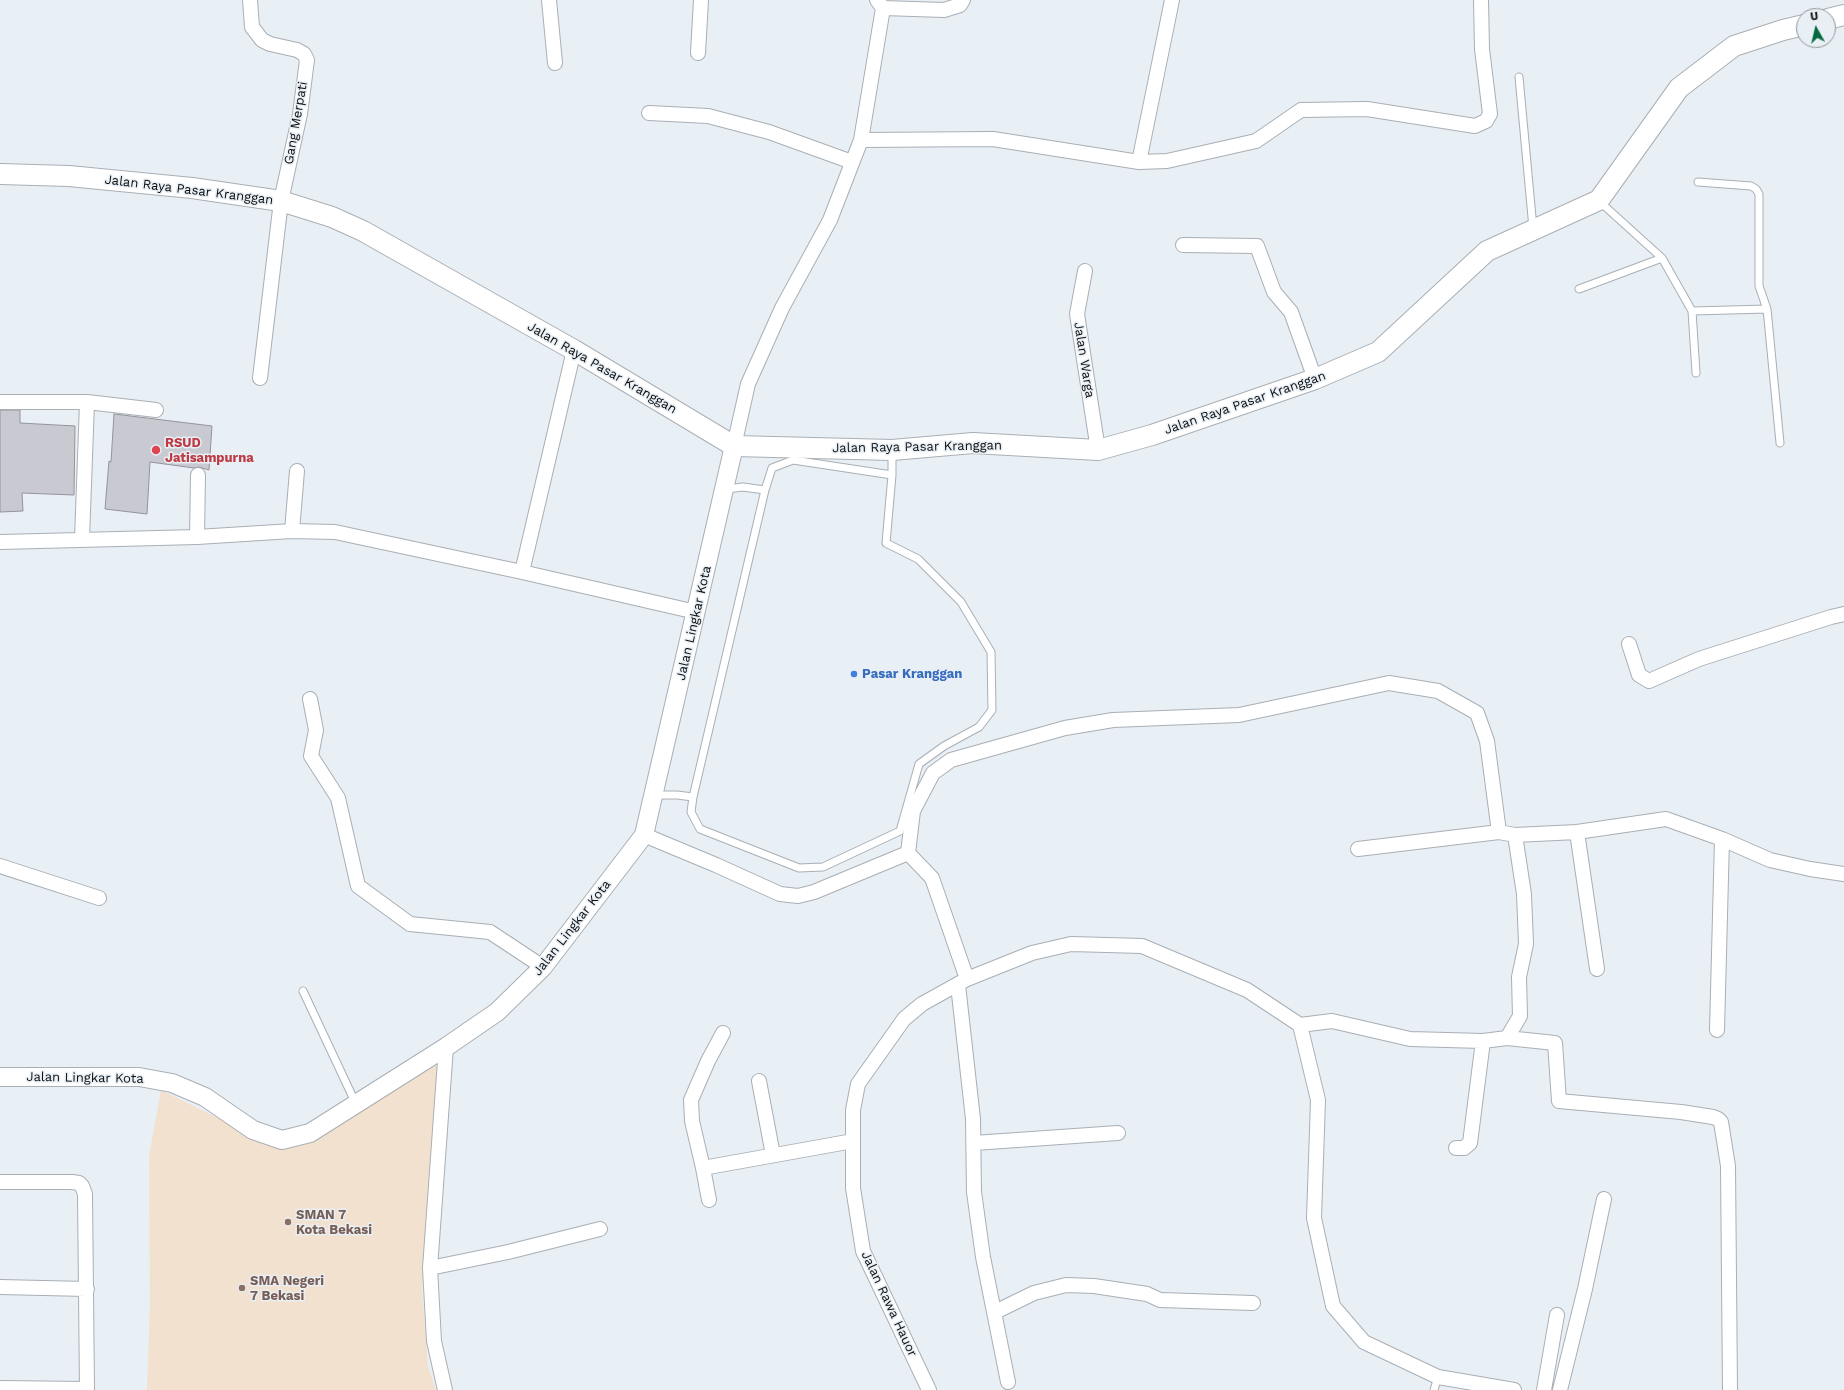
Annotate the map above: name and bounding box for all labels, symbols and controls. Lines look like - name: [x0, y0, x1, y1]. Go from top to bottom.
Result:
- north arrow: [1796, 8, 1836, 48]
- text: U: [1810, 10, 1819, 24]
- street label: Gang Merpati: [281, 80, 311, 166]
- street label: Jalan Raya Pasar Kranggan: [104, 172, 274, 208]
- street label: Jalan Raya Pasar Kranggan: [525, 319, 679, 417]
- street label: Jalan Warga: [1070, 321, 1098, 399]
- street label: Jalan Raya Pasar Kranggan: [1162, 368, 1328, 438]
- place label: RSUD Jatisampurna: [165, 435, 254, 466]
- street label: Jalan Raya Pasar Kranggan: [832, 438, 1002, 456]
- marker: RSUD Jatisampurna: [150, 444, 162, 456]
- street label: Jalan Lingkar Kota: [673, 564, 715, 682]
- place label: Pasar Kranggan: [862, 666, 962, 682]
- marker: Pasar Kranggan: [849, 669, 859, 679]
- street label: Jalan Lingkar Kota: [530, 877, 614, 979]
- street label: Jalan Lingkar Kota: [26, 1069, 144, 1087]
- place label: SMAN 7 Kota Bekasi: [296, 1207, 372, 1238]
- marker: SMAN 7 Kota Bekasi: [283, 1217, 293, 1227]
- street label: Jalan Rawa Hauor: [858, 1249, 920, 1359]
- place label: SMA Negeri 7 Bekasi: [250, 1273, 324, 1304]
- marker: SMA Negeri 7 Bekasi: [237, 1283, 247, 1293]

